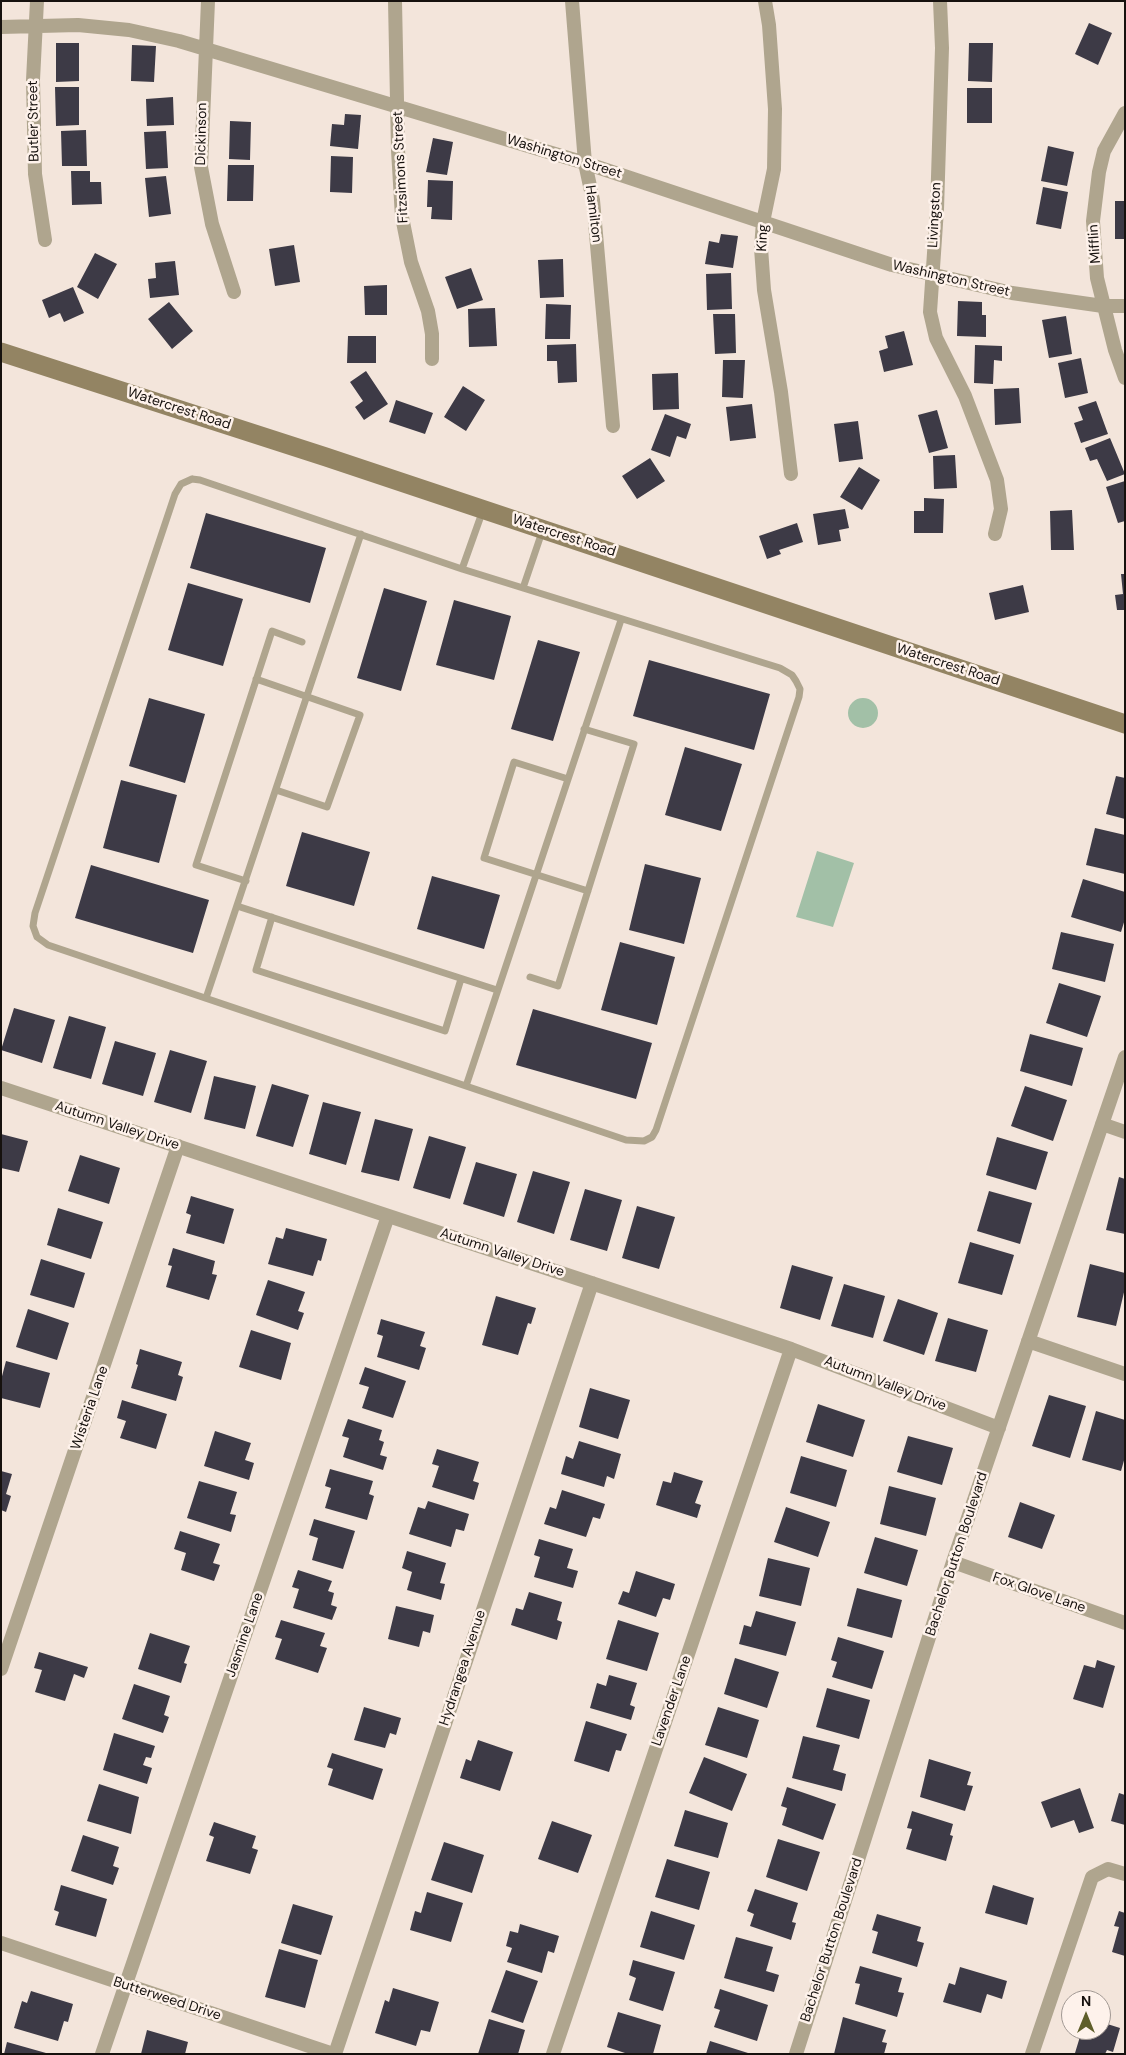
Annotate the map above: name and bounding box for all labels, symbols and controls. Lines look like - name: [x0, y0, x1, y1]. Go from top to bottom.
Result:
- street label: Butler Street: [25, 80, 43, 162]
- street label: Dickinson: [193, 102, 211, 166]
- street label: Fitzsimons Street: [390, 110, 412, 224]
- street label: Washington Street: [504, 131, 624, 183]
- street label: Livingston: [925, 182, 945, 248]
- street label: Hamilton: [581, 184, 605, 244]
- street label: King: [754, 224, 772, 252]
- street label: Mifflin: [1085, 224, 1105, 264]
- street label: Washington Street: [891, 257, 1011, 301]
- street label: Watercrest Road: [125, 384, 233, 434]
- street label: Watercrest Road: [510, 511, 618, 561]
- street label: Watercrest Road: [894, 640, 1002, 690]
- street label: Autumn Valley Drive: [53, 1098, 181, 1154]
- street label: Autumn Valley Drive: [438, 1225, 566, 1281]
- street label: Autumn Valley Drive: [821, 1353, 949, 1415]
- street label: Wisteria Lane: [68, 1364, 112, 1452]
- street label: Bachelor Button Boulevard: [922, 1470, 992, 1638]
- street label: Fox Glove Lane: [990, 1569, 1088, 1617]
- street label: Jasmine Lane: [223, 1591, 267, 1679]
- street label: Hydrangea Avenue: [436, 1608, 490, 1728]
- street label: Lavender Lane: [649, 1654, 695, 1748]
- street label: Bachelor Button Boulevard: [797, 1856, 867, 2024]
- street label: Butterweed Drive: [111, 1974, 223, 2024]
- north arrow: [1061, 1990, 1111, 2040]
- text: N: [1081, 1992, 1091, 2010]

